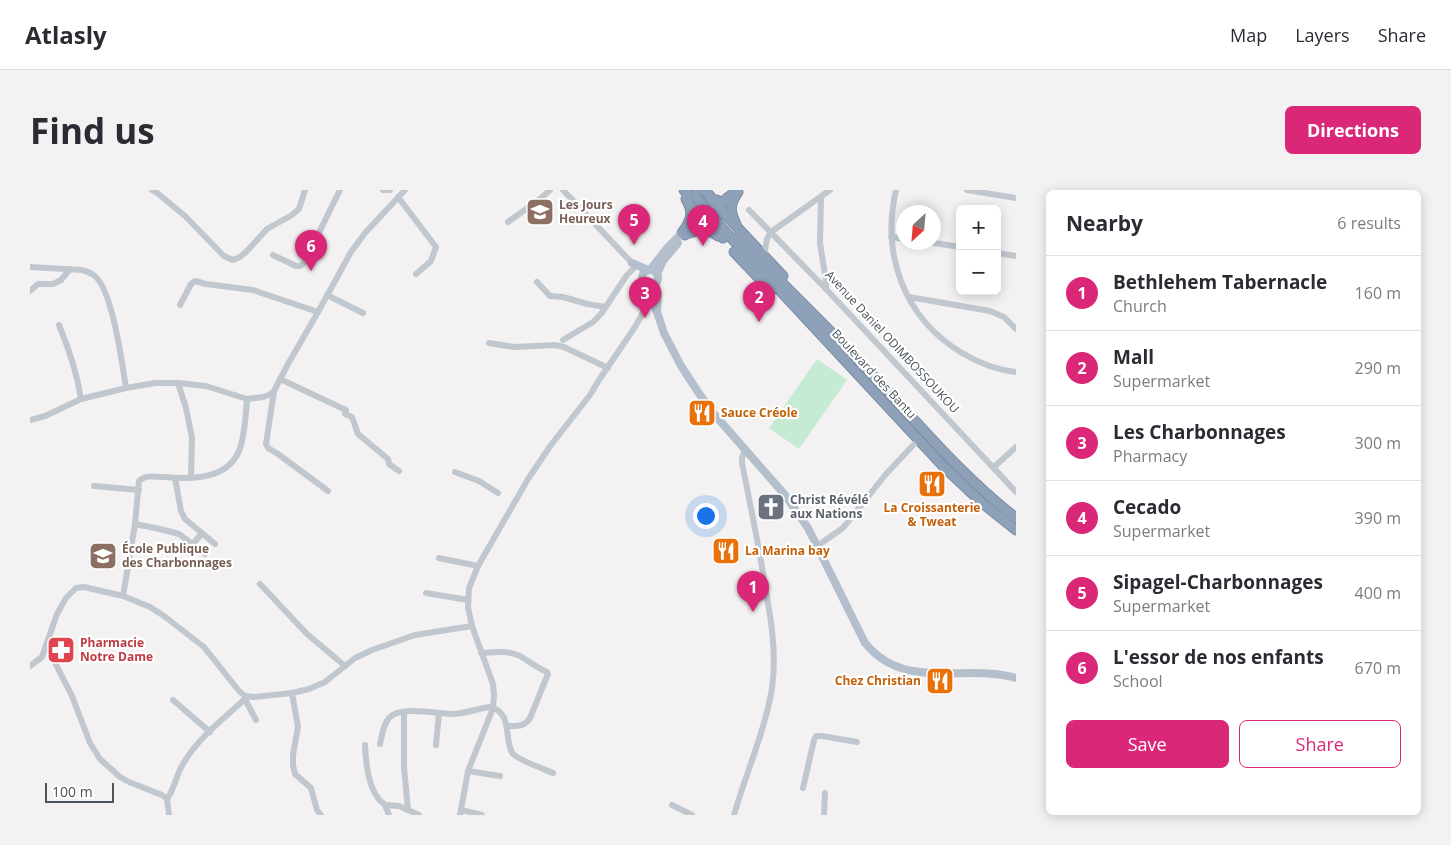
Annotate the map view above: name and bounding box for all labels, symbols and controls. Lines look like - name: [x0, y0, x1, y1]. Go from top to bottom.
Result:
- text: Atlasly: [25, 18, 107, 51]
- text: Map: [1230, 23, 1267, 47]
- text: Layers: [1295, 23, 1350, 47]
- text: Share: [1378, 23, 1426, 47]
- button: Directions: [1285, 106, 1421, 154]
- text: Find us: [30, 107, 155, 154]
- place label: Les Jours Heureux: [559, 196, 613, 227]
- school or university icon: Les Jours Heureux: [525, 197, 555, 227]
- pin: 5: [618, 204, 650, 245]
- pin: 4: [687, 205, 719, 246]
- north arrow: [896, 205, 941, 250]
- map controls: [956, 205, 1001, 295]
- button: +: [956, 205, 1001, 250]
- text: Nearby: [1066, 209, 1143, 237]
- text: 6 results: [1337, 212, 1401, 234]
- pin: 6: [295, 230, 327, 271]
- button: −: [956, 250, 1001, 295]
- street label: Avenue Daniel ODIMBOSSOUKOU: [822, 267, 963, 417]
- text: Bethlehem Tabernacle: [1113, 269, 1327, 295]
- pin: 3: [629, 277, 661, 318]
- pin: 2: [743, 281, 775, 322]
- text: 1: [1077, 282, 1087, 304]
- text: 160 m: [1355, 282, 1401, 304]
- text: Church: [1113, 295, 1167, 317]
- street label: Boulevard des Bantu: [828, 325, 920, 422]
- text: Mall: [1113, 344, 1154, 370]
- text: 2: [1077, 357, 1087, 379]
- text: 290 m: [1355, 357, 1401, 379]
- text: Supermarket: [1113, 370, 1210, 392]
- restaurant icon: Sauce Créole: [687, 398, 717, 428]
- place label: Sauce Créole: [721, 404, 798, 421]
- text: Les Charbonnages: [1113, 419, 1286, 445]
- text: 3: [1077, 432, 1087, 454]
- text: 300 m: [1355, 432, 1401, 454]
- text: Pharmacy: [1113, 445, 1187, 467]
- restaurant icon: La Croissanterie & Tweat: [917, 469, 947, 499]
- place label: Christ Révélé aux Nations: [790, 491, 869, 522]
- church icon: Christ Révélé aux Nations: [756, 492, 786, 522]
- text: Cecado: [1113, 494, 1181, 520]
- place label: La Croissanterie & Tweat: [884, 499, 980, 530]
- your location: [693, 503, 719, 529]
- text: 4: [1077, 507, 1087, 529]
- text: 390 m: [1355, 507, 1401, 529]
- text: Supermarket: [1113, 520, 1210, 542]
- restaurant icon: La Marina bay: [711, 536, 741, 566]
- place label: École Publique des Charbonnages: [122, 540, 232, 571]
- school or university icon: École Publique des Charbonnages: [88, 541, 118, 571]
- place label: La Marina bay: [745, 542, 830, 559]
- text: Sipagel-Charbonnages: [1113, 569, 1323, 595]
- pin: 1: [737, 571, 769, 612]
- text: 5: [1077, 582, 1087, 604]
- text: 400 m: [1355, 582, 1401, 604]
- text: Supermarket: [1113, 595, 1210, 617]
- place label: Pharmacie Notre Dame: [80, 634, 153, 665]
- pharmacy icon: Pharmacie Notre Dame: [46, 635, 76, 665]
- text: L'essor de nos enfants: [1113, 644, 1324, 670]
- text: 6: [1077, 657, 1087, 679]
- text: 670 m: [1355, 657, 1401, 679]
- restaurant icon: Chez Christian: [925, 666, 955, 696]
- text: School: [1113, 670, 1163, 692]
- place label: Chez Christian: [835, 672, 921, 689]
- button: Save: [1066, 720, 1229, 768]
- button: Share: [1239, 720, 1401, 768]
- scale bar: [45, 780, 114, 803]
- text: 100 m: [52, 782, 93, 801]

